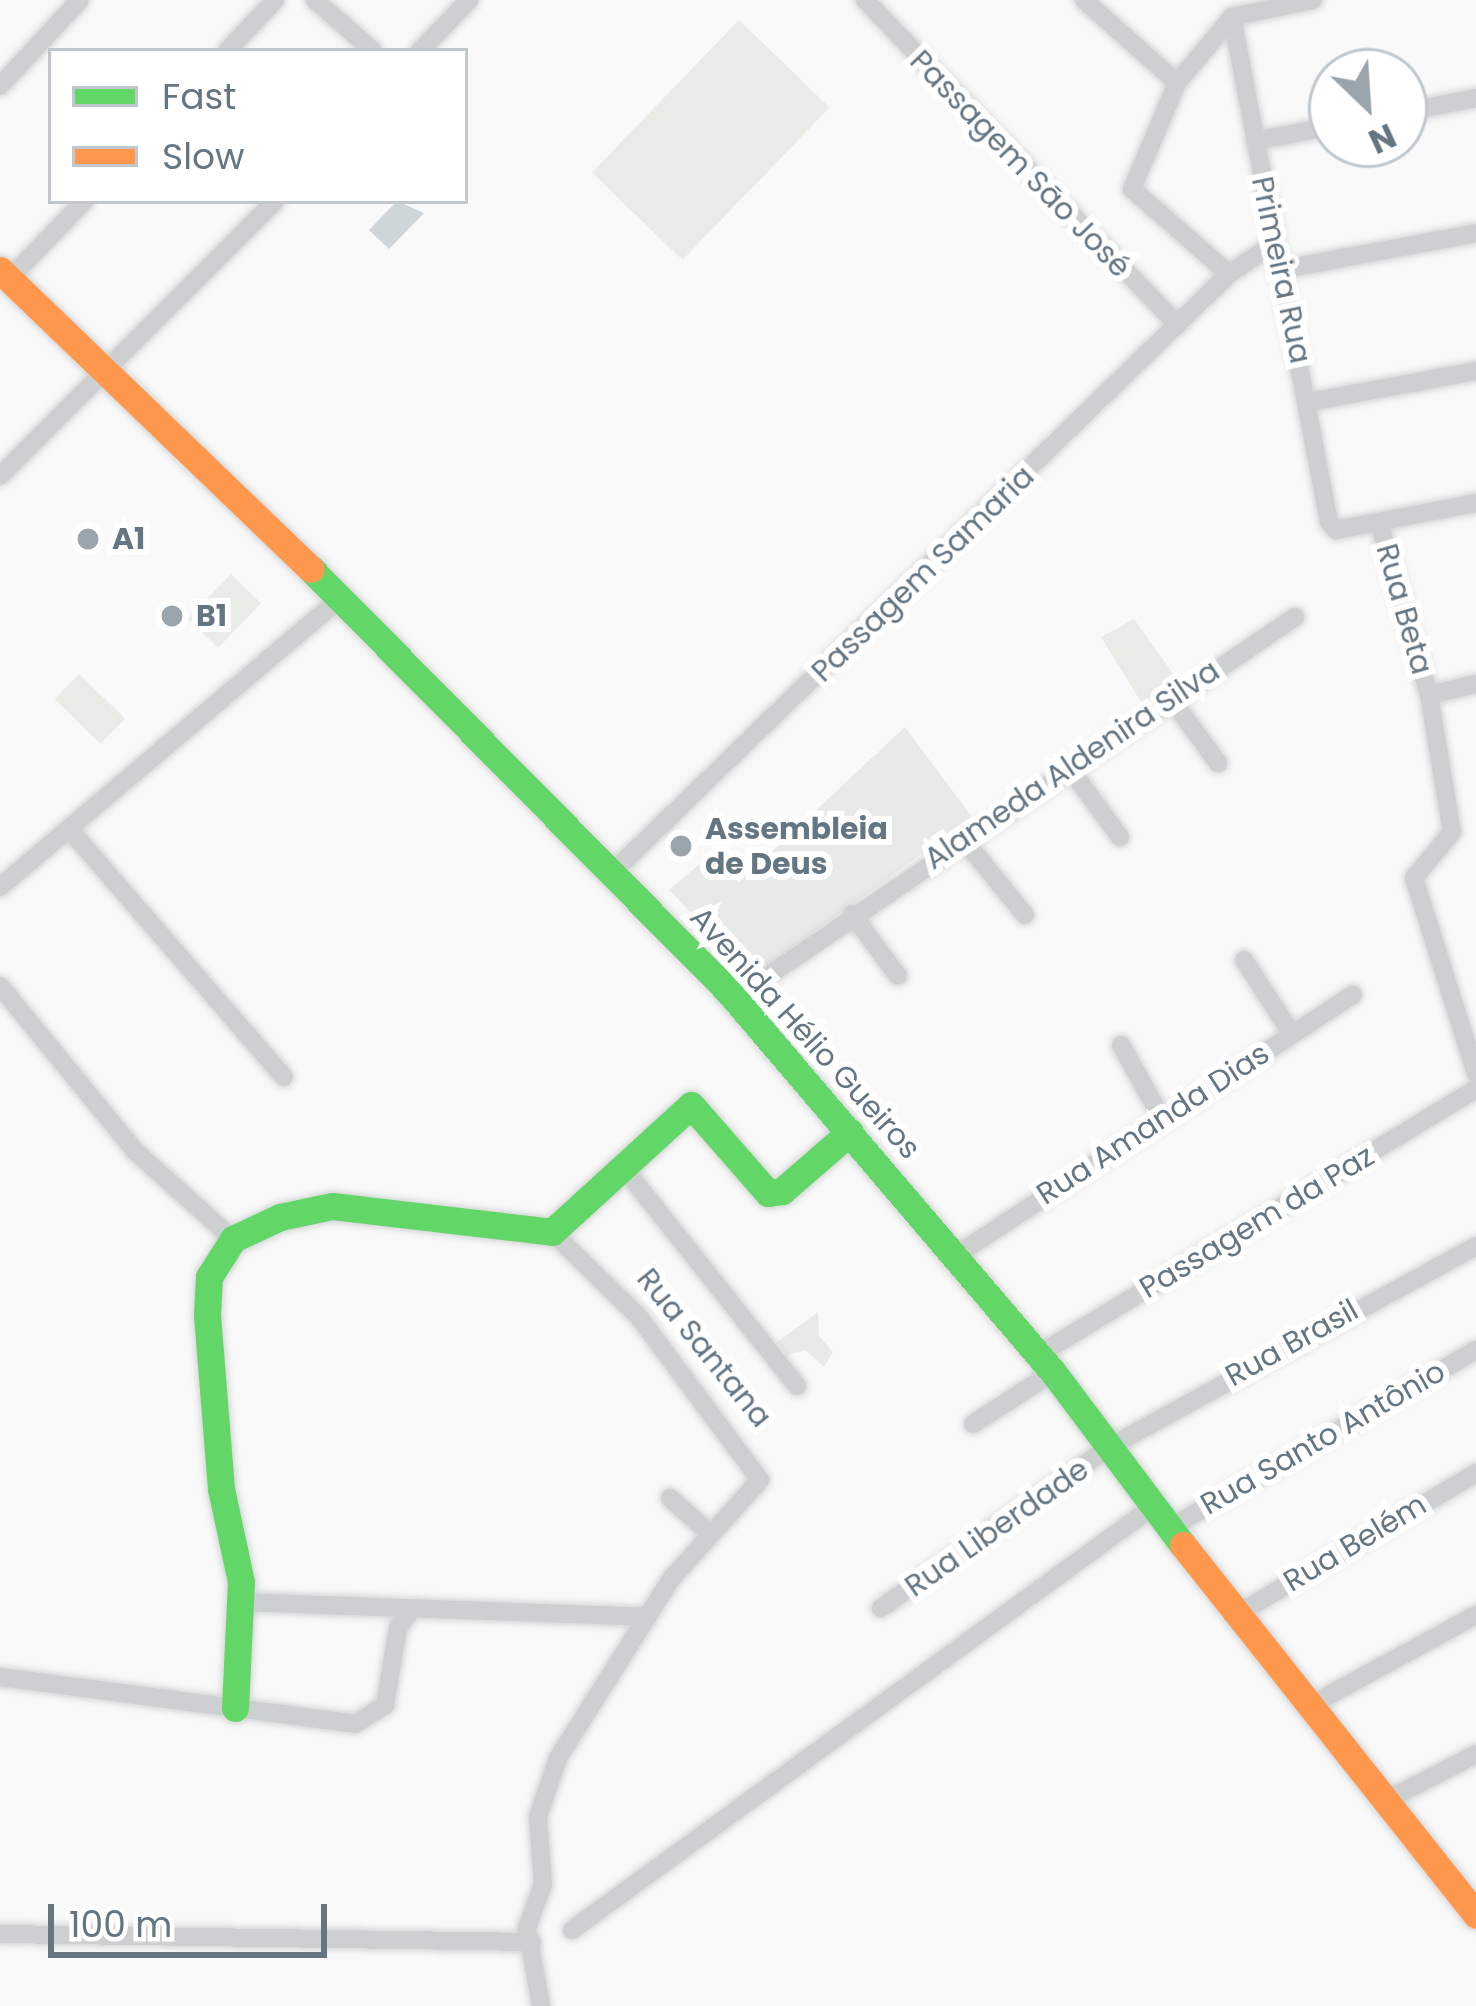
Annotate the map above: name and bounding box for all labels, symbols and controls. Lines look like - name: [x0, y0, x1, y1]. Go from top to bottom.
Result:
- street label: Passagem São José: [902, 43, 1138, 285]
- legend: [48, 48, 468, 204]
- north arrow: [1308, 48, 1428, 168]
- text: Fast: [162, 71, 236, 122]
- text: N: [1361, 112, 1403, 165]
- text: Slow: [162, 131, 245, 182]
- street label: Primeira Rua: [1244, 173, 1318, 367]
- street label: Passagem Samaria: [804, 459, 1042, 689]
- place label: A1: [112, 521, 145, 557]
- marker: A1: [75, 526, 101, 552]
- street label: Rua Beta: [1368, 540, 1440, 678]
- place label: B1: [196, 598, 227, 634]
- marker: B1: [159, 603, 185, 629]
- street label: Alameda Aldenira Silva: [918, 653, 1226, 877]
- place label: Assembleia de Deus: [705, 811, 888, 882]
- marker: Assembleia de Deus: [668, 833, 694, 859]
- street label: Avenida Hélio Gueiros: [682, 900, 928, 1166]
- street label: Rua Amanda Dias: [1030, 1036, 1276, 1212]
- street label: Passagem da Paz: [1133, 1138, 1381, 1306]
- street label: Rua Santana: [629, 1261, 779, 1435]
- street label: Rua Brasil: [1219, 1292, 1365, 1394]
- street label: Rua Santo Antônio: [1194, 1353, 1452, 1523]
- street label: Rua Liberdade: [898, 1451, 1096, 1605]
- street label: Rua Belém: [1277, 1486, 1433, 1600]
- scale bar: [54, 1880, 333, 1954]
- text: 100 m: [69, 1899, 172, 1950]

